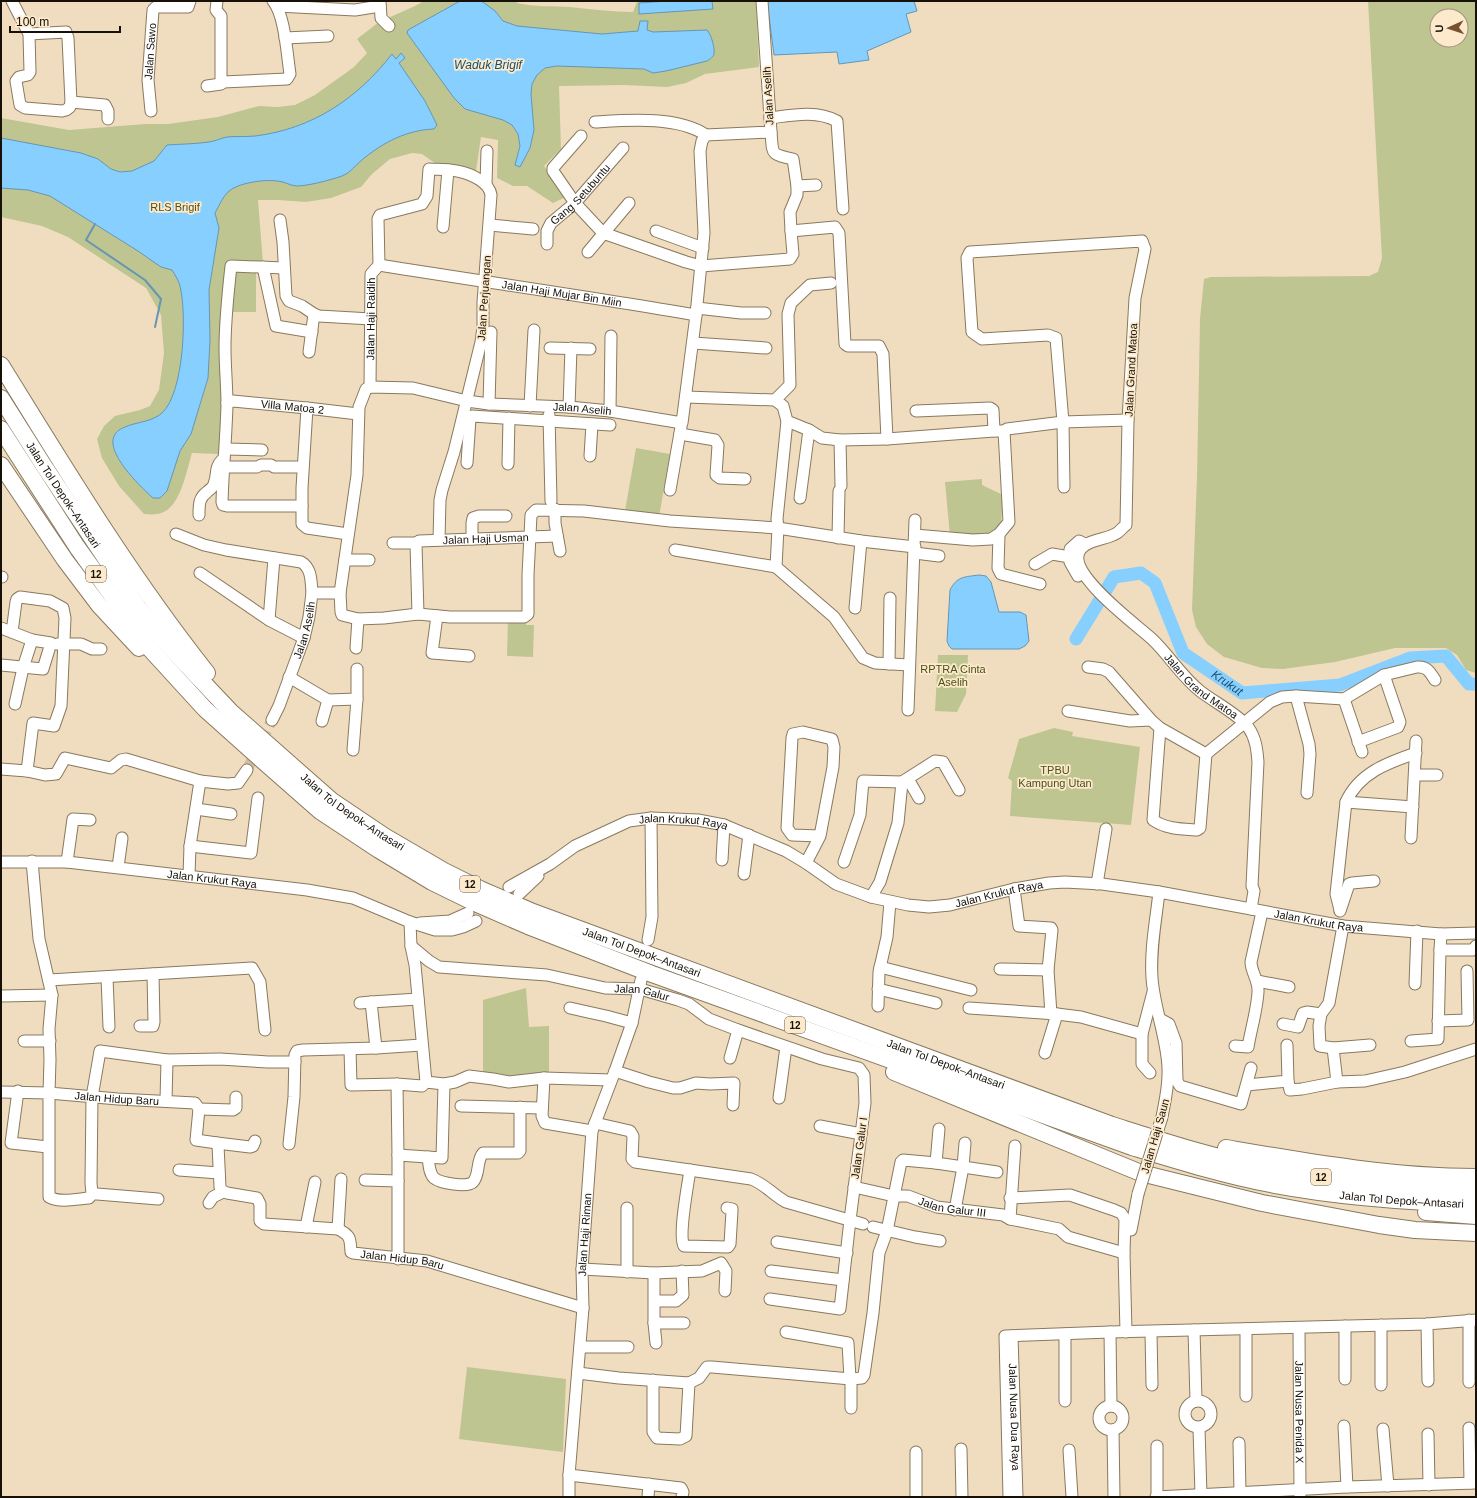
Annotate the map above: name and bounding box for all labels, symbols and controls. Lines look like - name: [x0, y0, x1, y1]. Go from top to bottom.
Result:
- scale bar: [10, 8, 120, 34]
- north arrow: [1429, 8, 1469, 48]
- text: 100 m: [16, 15, 49, 29]
- street label: Jalan Sawo: [142, 22, 158, 80]
- text: U: [1433, 24, 1445, 33]
- water label: Waduk Brigif: [454, 58, 524, 72]
- street label: Jalan Aselih: [760, 66, 776, 126]
- street label: Gang Setubuntu: [548, 161, 612, 227]
- park label: RLS Brigif: [150, 201, 201, 213]
- street label: Jalan Perjuangan: [475, 255, 493, 341]
- street label: Jalan Haji Raidih: [364, 278, 377, 360]
- street label: Jalan Haji Mujar Bin Miin: [501, 278, 623, 309]
- street label: Jalan Grand Matoa: [1123, 322, 1139, 417]
- street label: Villa Matoa 2: [260, 398, 325, 416]
- street label: Jalan Aselih: [553, 400, 612, 417]
- street label: Jalan Tol Depok–Antasari: [24, 439, 103, 550]
- street label: Jalan Haji Usman: [442, 531, 529, 546]
- road number: 12: [86, 566, 106, 582]
- street label: Jalan Aselih: [291, 601, 317, 660]
- street label: Jalan Grand Matoa: [1162, 651, 1241, 722]
- park label: RPTRA Cinta Aselih: [920, 663, 987, 688]
- water label: Krukut: [1209, 667, 1246, 699]
- park label: TPBU Kampung Utan: [1018, 764, 1092, 789]
- street label: Jalan Tol Depok–Antasari: [299, 770, 407, 853]
- street label: Jalan Krukut Raya: [638, 812, 731, 832]
- street label: Jalan Krukut Raya: [167, 868, 258, 890]
- road number: 12: [460, 876, 480, 892]
- street label: Jalan Krukut Raya: [954, 878, 1045, 910]
- street label: Jalan Krukut Raya: [1273, 907, 1364, 934]
- street label: Jalan Tol Depok–Antasari: [581, 925, 702, 979]
- street label: Jalan Galur: [614, 982, 671, 1003]
- road number: 12: [785, 1017, 805, 1033]
- street label: Jalan Tol Depok–Antasari: [885, 1037, 1006, 1091]
- street label: Jalan Hidup Baru: [74, 1089, 159, 1107]
- street label: Jalan Haji Saun: [1139, 1097, 1171, 1175]
- street label: Jalan Galur I: [849, 1116, 869, 1180]
- road number: 12: [1311, 1169, 1331, 1185]
- street label: Jalan Tol Depok–Antasari: [1339, 1189, 1464, 1210]
- street label: Jalan Haji Riman: [576, 1193, 593, 1276]
- street label: Jalan Galur III: [917, 1195, 987, 1219]
- street label: Jalan Hidup Baru: [360, 1248, 446, 1272]
- street label: Jalan Nusa Penida X: [1293, 1361, 1306, 1464]
- street label: Jalan Nusa Dua Raya: [1007, 1363, 1022, 1472]

